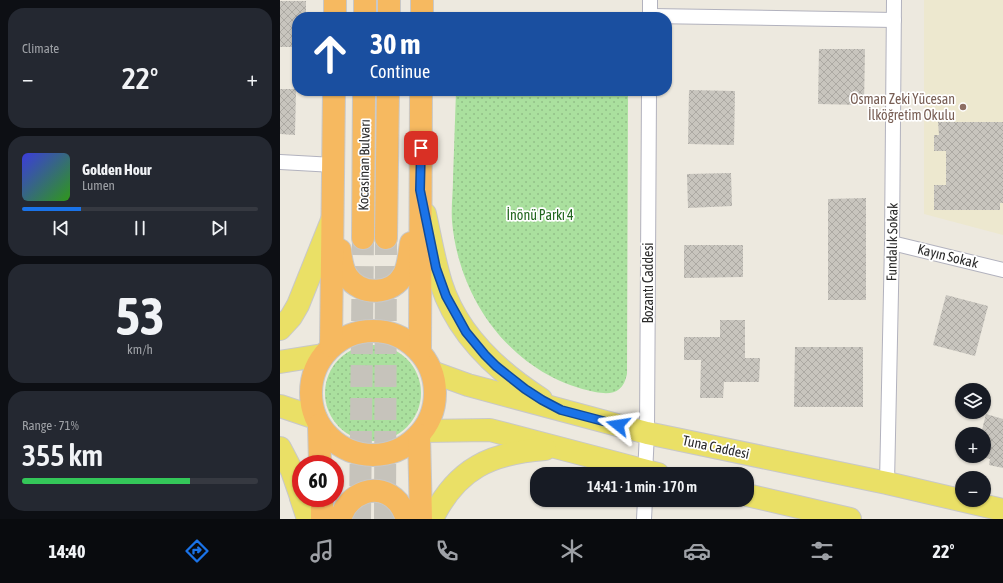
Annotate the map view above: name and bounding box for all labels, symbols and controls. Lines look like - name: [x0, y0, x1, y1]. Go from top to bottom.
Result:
- icon: ahead: [304, 28, 356, 80]
- text: 30 m: [370, 28, 420, 60]
- text: Climate: [22, 41, 59, 56]
- text: 22°: [122, 61, 158, 95]
- text: Continue: [370, 61, 430, 82]
- text: −: [22, 65, 33, 91]
- text: +: [247, 65, 258, 91]
- place label: Osman Zeki Yücesan İlköğretim Okulu: [850, 91, 955, 123]
- marker: Osman Zeki Yücesan İlköğretim Okulu: [958, 102, 968, 112]
- street label: Kocasinan Bulvarı: [355, 119, 373, 211]
- pin: [404, 131, 438, 165]
- icon: arrive: [410, 137, 432, 159]
- text: Golden Hour: [82, 161, 152, 178]
- text: Lumen: [82, 178, 115, 193]
- street label: Fundalık Sokak: [883, 203, 901, 281]
- park label: İnönü Parkı 4: [506, 207, 574, 223]
- icon: previous: [50, 217, 72, 239]
- icon: pause: [129, 217, 151, 239]
- icon: next: [208, 217, 230, 239]
- street label: Kayın Sokak: [916, 241, 980, 271]
- street label: Bozantı Caddesi: [640, 242, 656, 324]
- text: 53: [116, 286, 164, 346]
- text: km/h: [127, 342, 153, 357]
- map controls: [955, 383, 991, 507]
- button: layers: [955, 383, 991, 419]
- position arrow: [597, 404, 639, 446]
- text: Range · 71%: [22, 418, 79, 433]
- button: +: [955, 427, 991, 463]
- street label: Tuna Caddesi: [681, 432, 751, 462]
- text: 355 km: [22, 438, 103, 472]
- speed limit sign: 60: [292, 455, 344, 507]
- button: −: [955, 471, 991, 507]
- text: 14:41 · 1 min · 170 m: [587, 478, 697, 495]
- icon: directions: [183, 537, 211, 565]
- icon: music: [308, 537, 336, 565]
- icon: phone: [433, 537, 461, 565]
- icon: climate: [558, 537, 586, 565]
- icon: car: [683, 537, 711, 565]
- icon: filters: [808, 537, 836, 565]
- text: 14:40: [49, 541, 86, 562]
- text: 22°: [933, 541, 954, 562]

